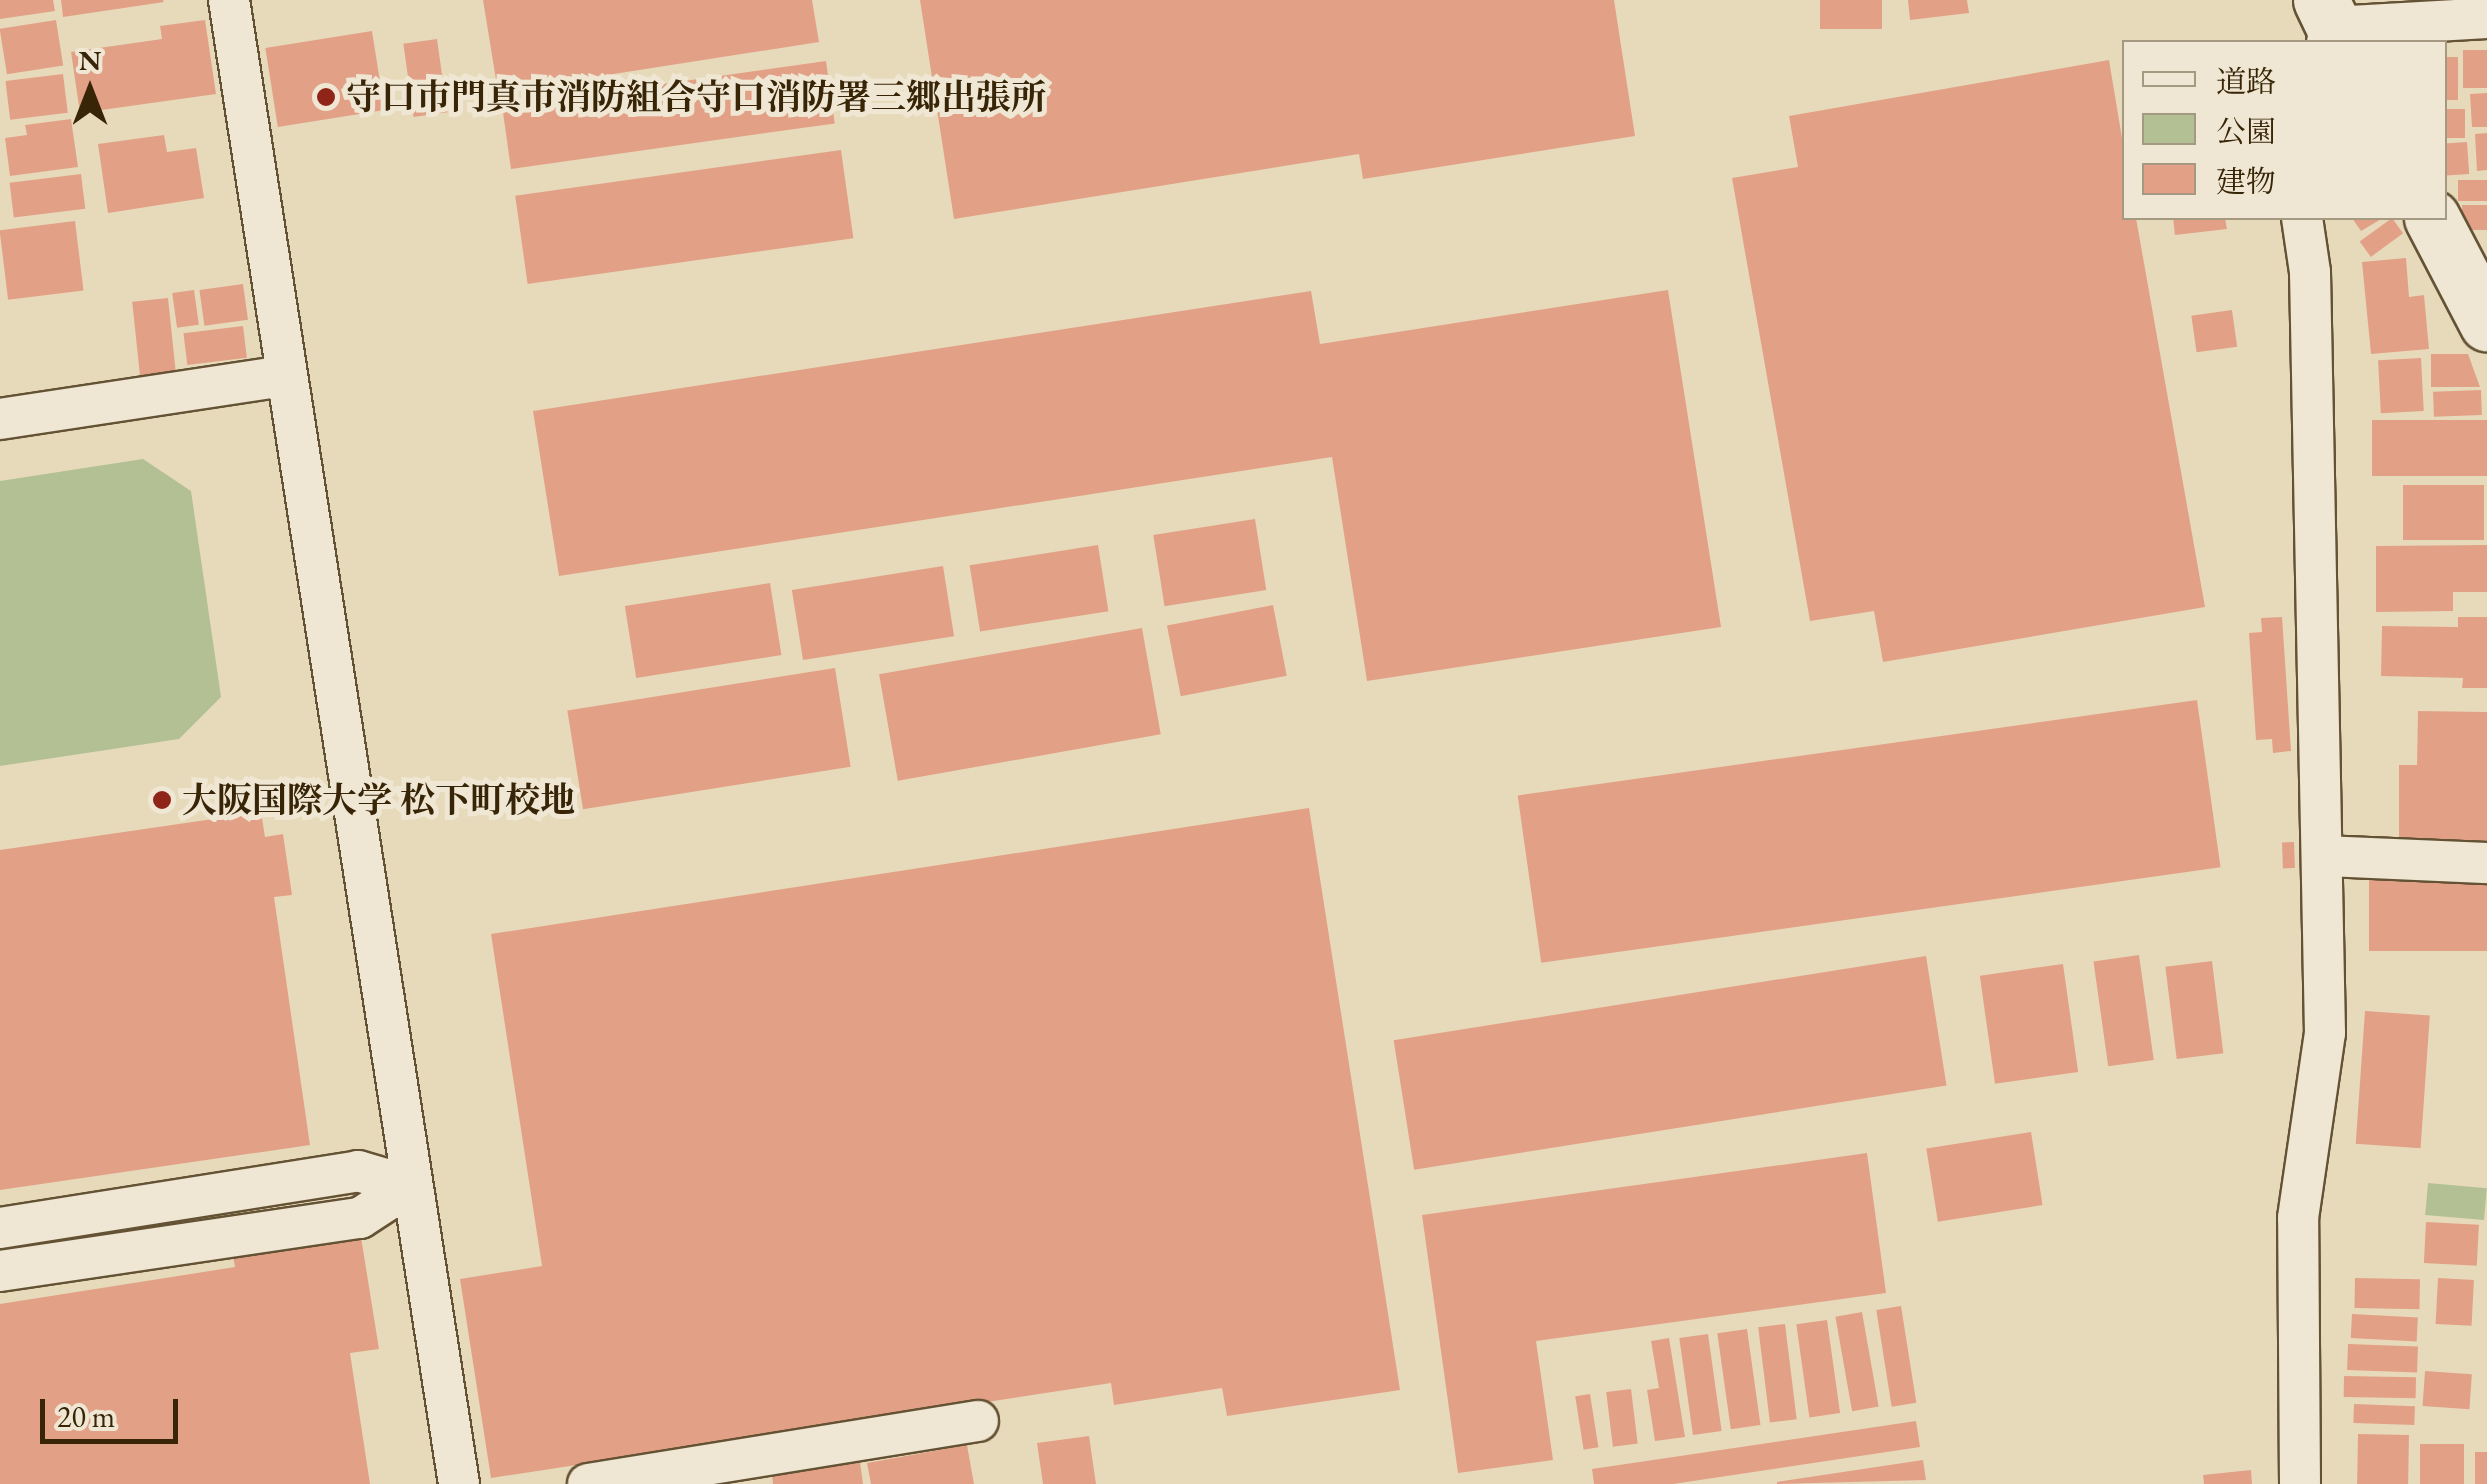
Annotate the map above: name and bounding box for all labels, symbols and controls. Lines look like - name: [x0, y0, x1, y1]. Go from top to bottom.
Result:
- north arrow: [40, 40, 140, 140]
- legend: [2122, 40, 2447, 220]
- text: N: [79, 42, 101, 78]
- text: 道路: [2216, 62, 2276, 101]
- place label: 守口市門真市消防組合守口消防署三郷出張所: [346, 76, 1046, 118]
- marker: 守口市門真市消防組合守口消防署三郷出張所: [315, 86, 337, 108]
- text: 公園: [2216, 112, 2276, 151]
- text: 建物: [2216, 162, 2276, 201]
- place label: 大阪国際大学 松下町校地: [182, 779, 575, 821]
- marker: 大阪国際大学 松下町校地: [151, 789, 173, 811]
- scale bar: [45, 1379, 182, 1441]
- text: 20 m: [57, 1397, 115, 1436]

